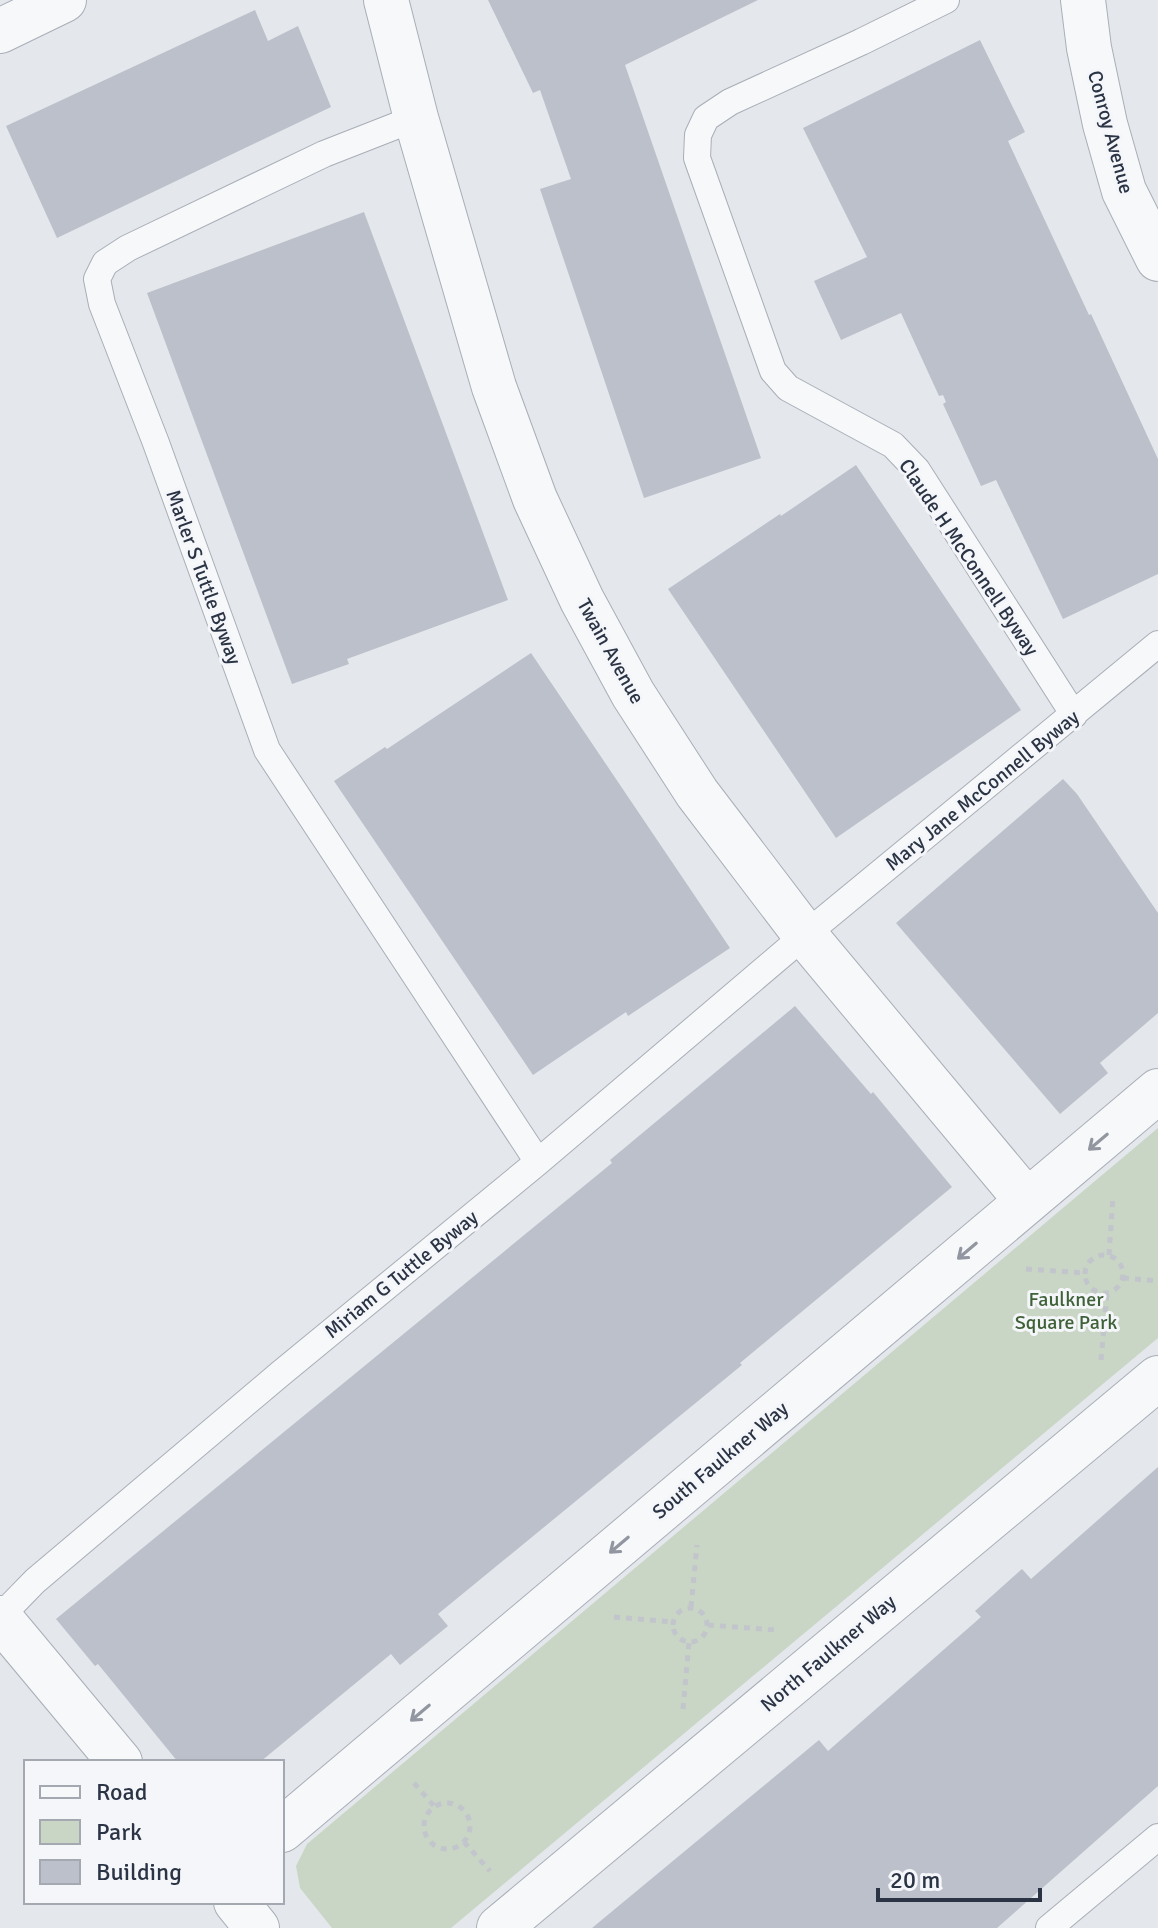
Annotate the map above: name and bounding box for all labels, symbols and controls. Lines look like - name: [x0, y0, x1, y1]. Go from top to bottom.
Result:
- street label: Conroy Avenue: [1082, 68, 1139, 197]
- street label: Claude H McConnell Byway: [893, 454, 1044, 661]
- street label: Marler S Tuttle Byway: [160, 486, 247, 669]
- street label: Twain Avenue: [571, 594, 650, 708]
- street label: Mary Jane McConnell Byway: [880, 704, 1085, 876]
- one-way arrow: [1088, 1132, 1109, 1150]
- street label: Miriam G Tuttle Byway: [320, 1204, 484, 1344]
- one-way arrow: [958, 1242, 978, 1260]
- park label: Faulkner Square Park: [1015, 1287, 1117, 1335]
- street label: South Faulkner Way: [647, 1396, 794, 1524]
- one-way arrow: [609, 1536, 630, 1554]
- street label: North Faulkner Way: [756, 1589, 902, 1717]
- one-way arrow: [411, 1704, 431, 1722]
- legend: [24, 1760, 284, 1904]
- text: Road: [96, 1777, 147, 1807]
- text: Park: [96, 1817, 142, 1847]
- scale bar: [878, 1852, 1040, 1902]
- text: Building: [96, 1857, 182, 1887]
- text: 20 m: [890, 1865, 940, 1895]

